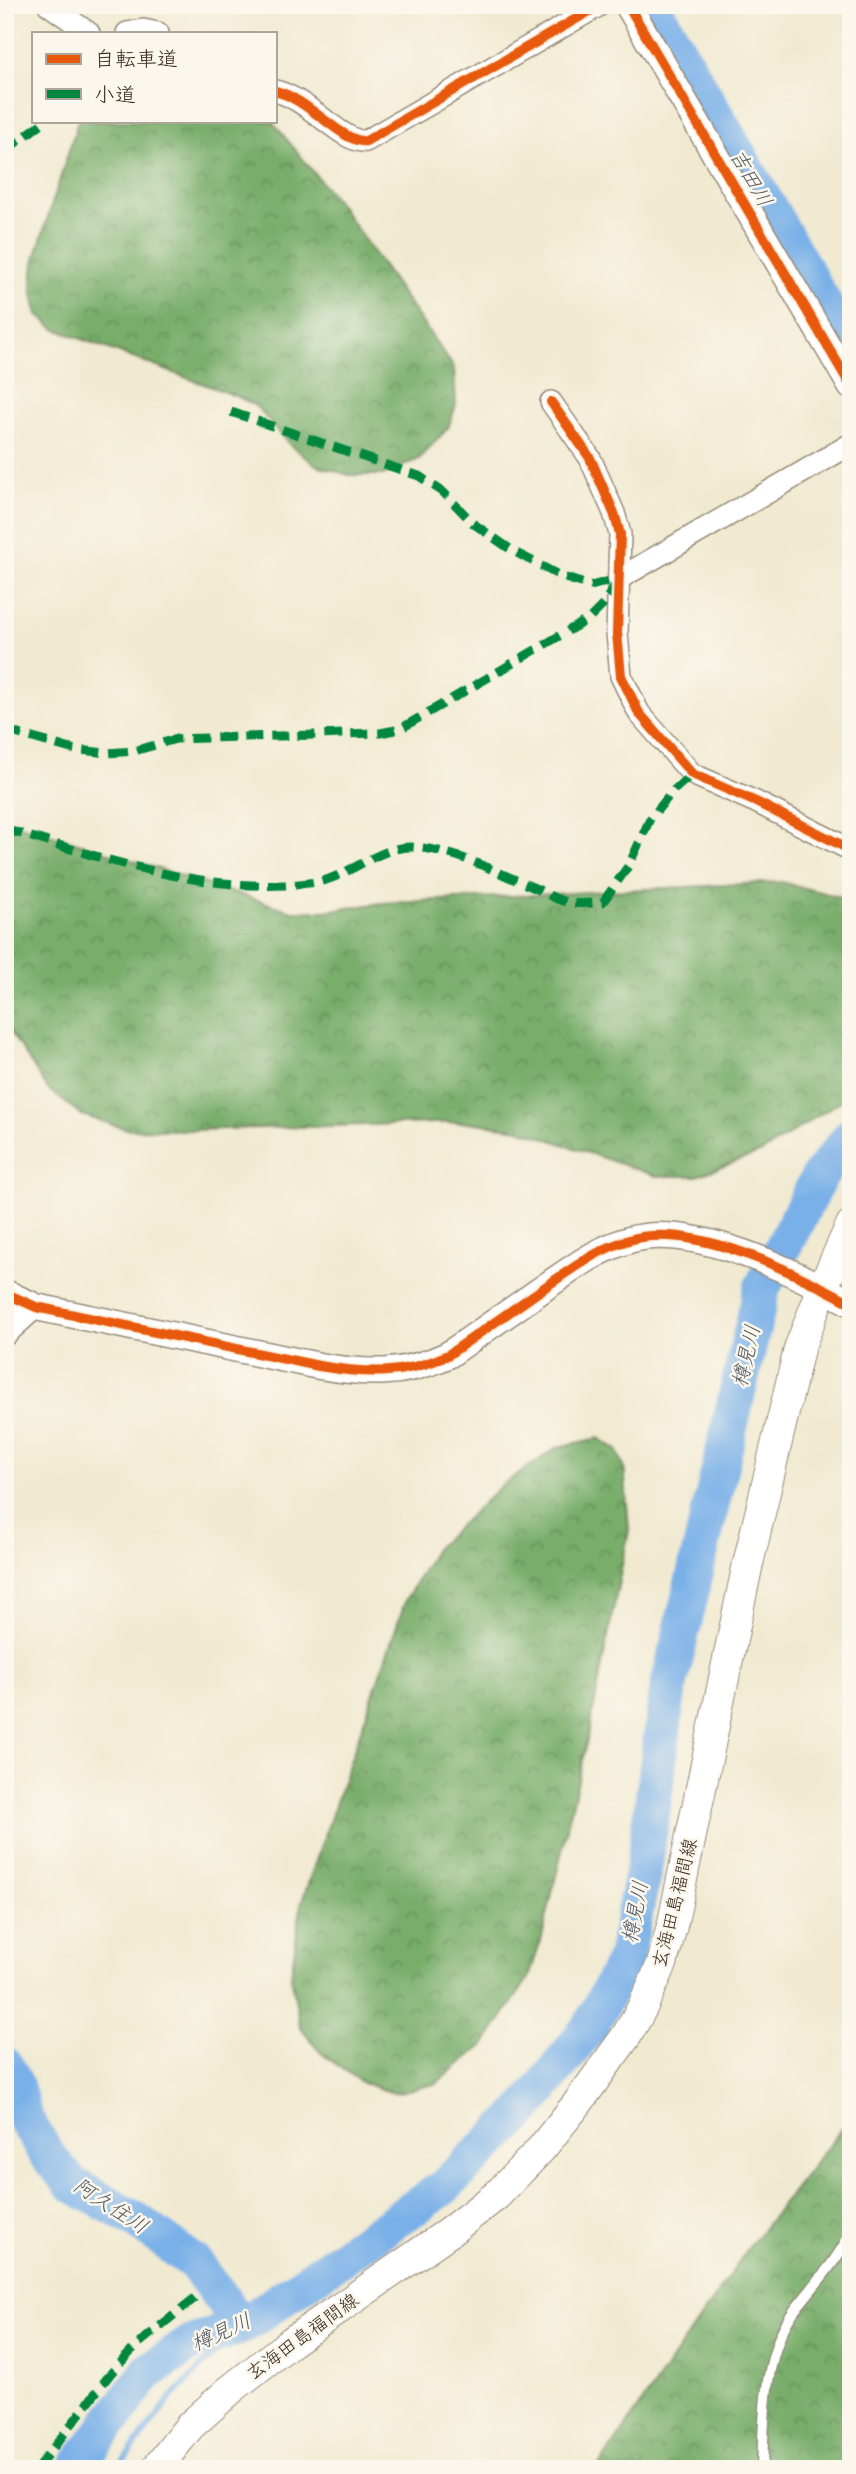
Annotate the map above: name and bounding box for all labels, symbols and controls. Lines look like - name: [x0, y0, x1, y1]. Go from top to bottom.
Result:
- legend: [32, 32, 276, 122]
- text: 自転車道: [94, 41, 178, 73]
- text: 小道: [94, 77, 136, 109]
- water label: 吉田川: [723, 142, 782, 212]
- water label: 樽見川: [721, 1321, 767, 1390]
- street label: 玄海田島福間線: [643, 1835, 703, 1971]
- water label: 樽見川: [611, 1878, 655, 1946]
- water label: 阿久住川: [68, 2168, 156, 2241]
- street label: 玄海田島福間線: [239, 2285, 363, 2386]
- water label: 樽見川: [185, 2303, 255, 2358]

